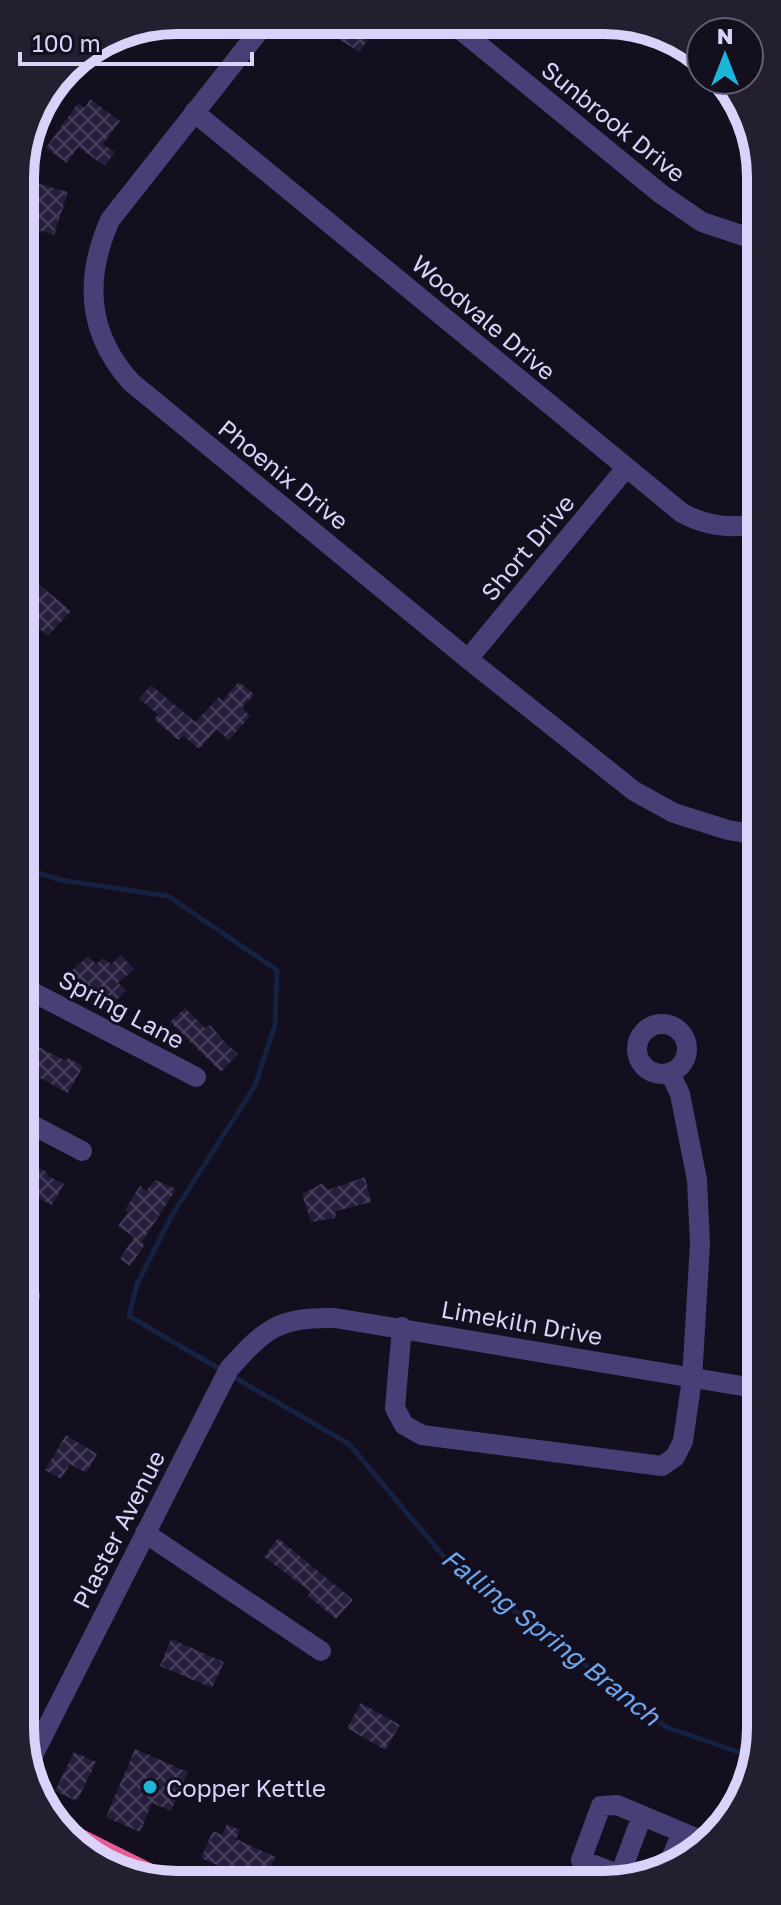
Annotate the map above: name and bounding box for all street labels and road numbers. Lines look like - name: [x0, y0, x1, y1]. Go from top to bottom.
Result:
- street label: Sunbrook Drive: [536, 54, 692, 188]
- street label: Woodvale Drive: [406, 248, 562, 386]
- street label: Phoenix Drive: [213, 413, 355, 535]
- street label: Short Drive: [474, 488, 580, 606]
- street label: Spring Lane: [54, 964, 190, 1054]
- street label: Limekiln Drive: [439, 1294, 605, 1350]
- street label: Plaster Avenue: [66, 1445, 170, 1613]

